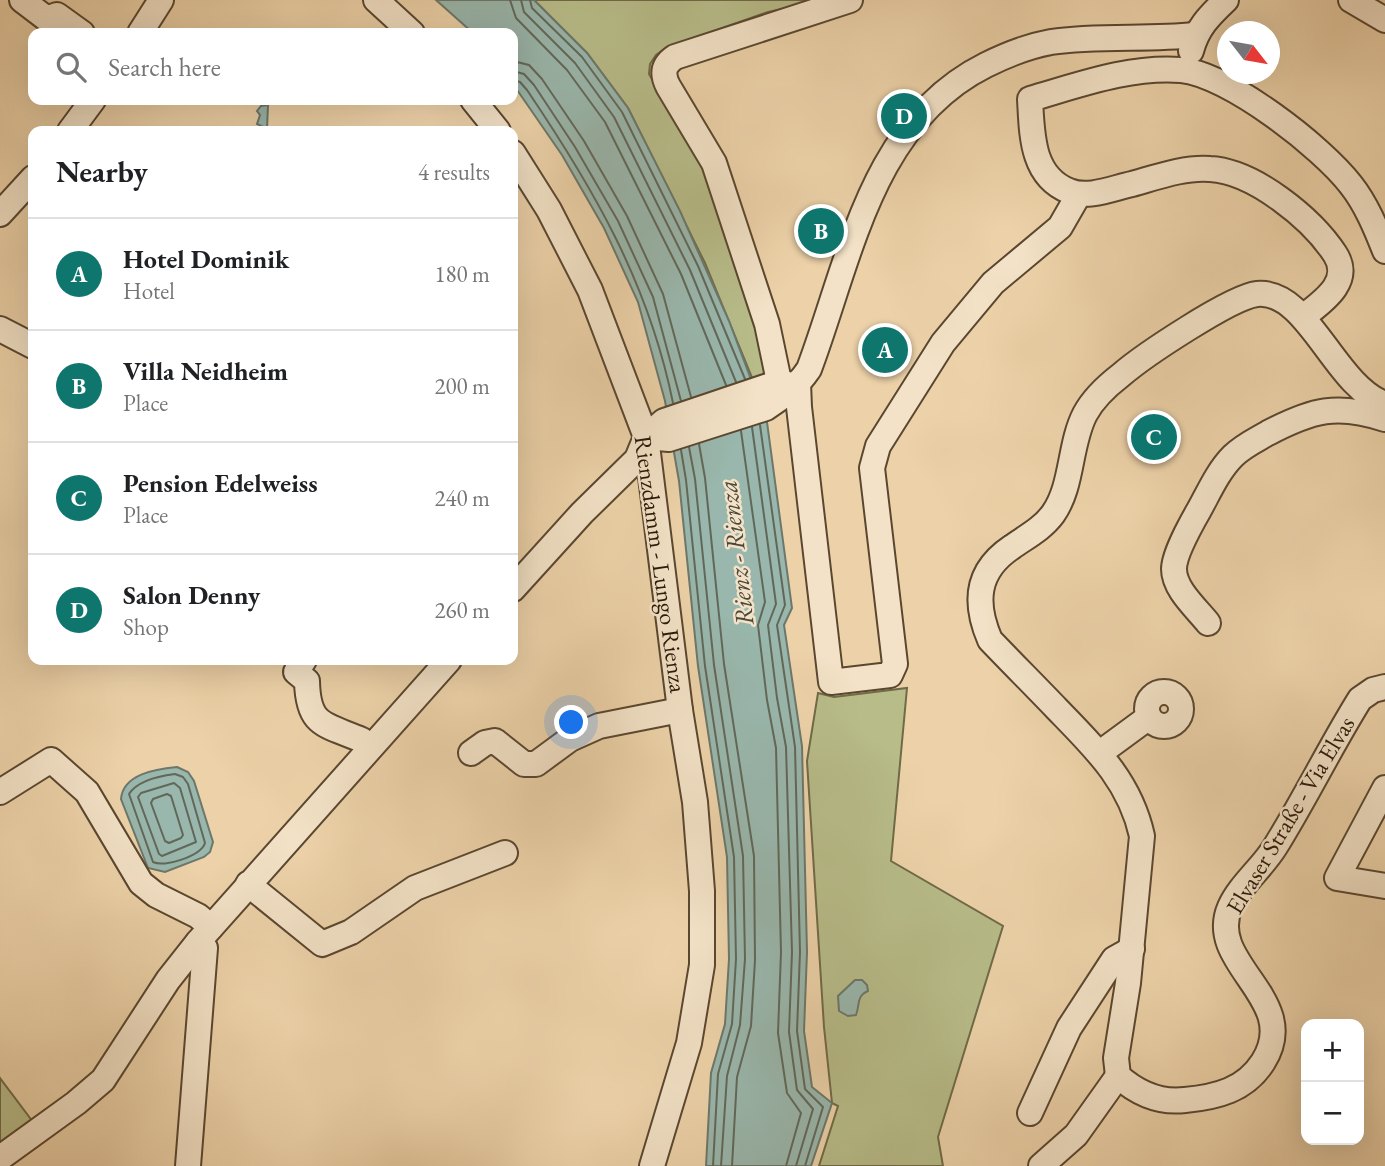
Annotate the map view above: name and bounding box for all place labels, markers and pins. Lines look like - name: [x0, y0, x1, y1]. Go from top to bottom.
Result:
- pin: D: [881, 90, 927, 142]
- pin: B: [798, 205, 844, 257]
- pin: A: [862, 324, 908, 376]
- pin: C: [1131, 411, 1177, 463]

